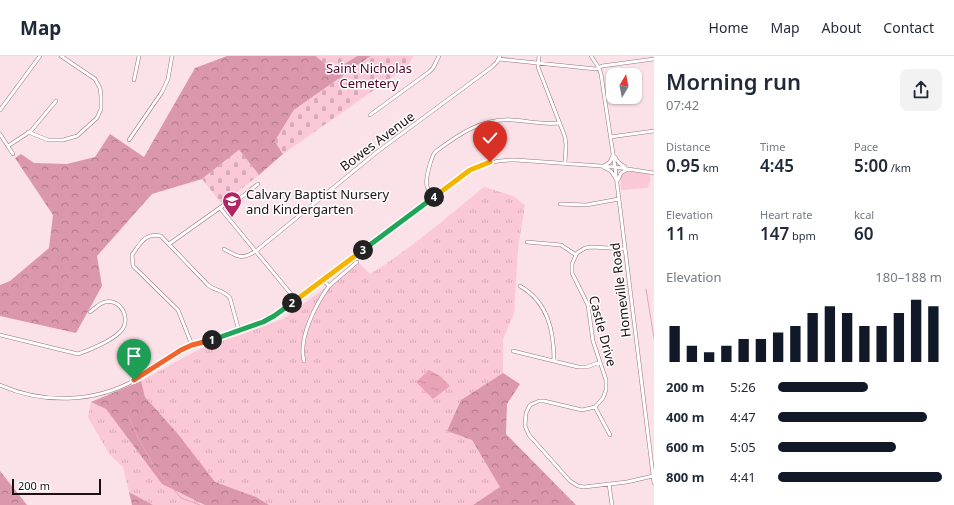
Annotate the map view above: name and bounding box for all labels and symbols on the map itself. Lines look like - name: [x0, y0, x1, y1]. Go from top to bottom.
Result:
- park label: Saint Nicholas Cemetery: [326, 59, 412, 92]
- north arrow: [606, 68, 642, 104]
- street label: Bowes Avenue: [336, 107, 418, 175]
- pin: [473, 121, 507, 162]
- place label: Calvary Baptist Nursery and Kindergarten: [246, 185, 389, 218]
- pin: 4: [424, 187, 444, 207]
- school or university icon: Calvary Baptist Nursery and Kindergarten: [221, 190, 243, 218]
- pin: 3: [353, 240, 373, 260]
- street label: Homeville Road: [605, 242, 635, 338]
- pin: 2: [282, 293, 302, 313]
- street label: Castle Drive: [585, 294, 621, 368]
- pin: 1: [202, 330, 222, 350]
- pin: [117, 339, 151, 380]
- scale bar: [12, 477, 101, 496]

